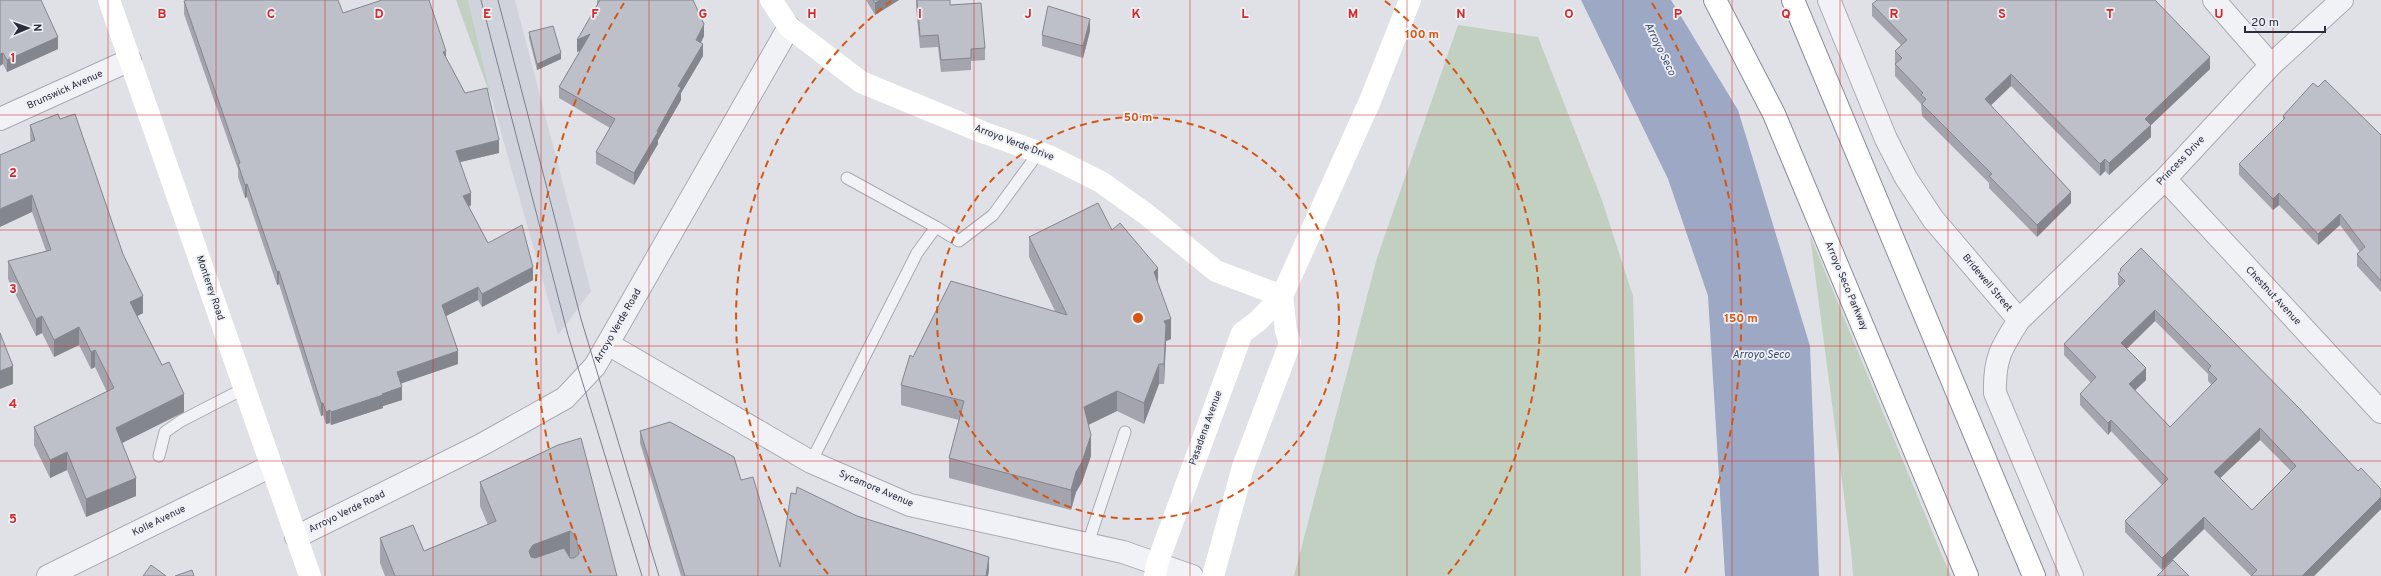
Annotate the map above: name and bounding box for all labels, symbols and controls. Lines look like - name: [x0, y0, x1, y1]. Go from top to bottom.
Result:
- text: B: [158, 7, 167, 23]
- text: C: [267, 7, 275, 23]
- text: D: [374, 7, 384, 23]
- text: E: [483, 7, 491, 23]
- text: F: [591, 7, 599, 23]
- text: G: [699, 7, 708, 23]
- text: H: [807, 7, 817, 23]
- text: I: [918, 7, 922, 23]
- text: J: [1024, 7, 1032, 23]
- text: K: [1131, 7, 1141, 23]
- text: L: [1241, 7, 1249, 23]
- text: M: [1348, 7, 1358, 23]
- text: N: [1456, 7, 1466, 23]
- text: O: [1564, 7, 1574, 23]
- text: P: [1674, 7, 1683, 23]
- text: Q: [1781, 7, 1791, 23]
- text: R: [1890, 7, 1899, 23]
- text: S: [1998, 7, 2006, 23]
- text: T: [2106, 7, 2114, 23]
- text: U: [2214, 7, 2224, 23]
- north arrow: [8, 8, 48, 48]
- scale bar: [2245, 8, 2325, 34]
- text: 20 m: [2251, 15, 2279, 31]
- water label: Arroyo Seco: [1641, 20, 1679, 78]
- text: N: [30, 23, 44, 32]
- text: 100 m: [1405, 27, 1439, 43]
- text: 1: [10, 51, 16, 67]
- street label: Brunswick Avenue: [25, 67, 105, 113]
- text: 50 m: [1124, 110, 1152, 126]
- street label: Arroyo Verde Drive: [972, 122, 1056, 164]
- street label: Princess Drive: [2154, 133, 2208, 189]
- text: 2: [9, 166, 17, 182]
- street label: Arroyo Seco Parkway: [1821, 240, 1871, 332]
- street label: Bridewell Street: [1959, 251, 2015, 315]
- street label: Monterey Road: [193, 254, 227, 322]
- street label: Chestnut Avenue: [2242, 264, 2304, 328]
- text: 3: [9, 282, 17, 298]
- street label: Arroyo Verde Road: [591, 286, 645, 366]
- centre of rings: [1131, 311, 1145, 325]
- text: 150 m: [1724, 311, 1758, 327]
- water label: Arroyo Seco: [1732, 348, 1790, 362]
- street label: Pasadena Avenue: [1186, 389, 1226, 467]
- text: 4: [9, 397, 17, 413]
- street label: Sycamore Avenue: [837, 467, 915, 511]
- street label: Arroyo Verde Road: [307, 488, 387, 536]
- street label: Kolle Avenue: [130, 502, 188, 540]
- text: 5: [9, 512, 17, 528]

